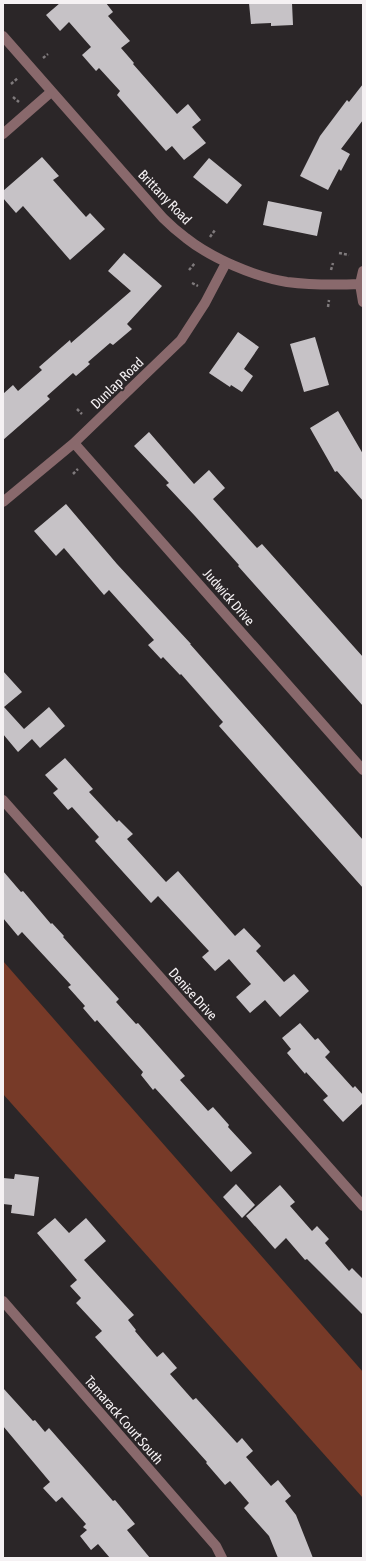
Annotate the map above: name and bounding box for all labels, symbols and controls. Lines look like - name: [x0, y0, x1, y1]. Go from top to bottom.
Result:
- street label: Brittany Road: [135, 166, 195, 228]
- street label: Dunlap Road: [87, 354, 147, 412]
- street label: Judwick Drive: [200, 565, 258, 629]
- street label: Denise Drive: [165, 965, 221, 1023]
- street label: Tamarack Court South: [81, 1373, 167, 1467]

